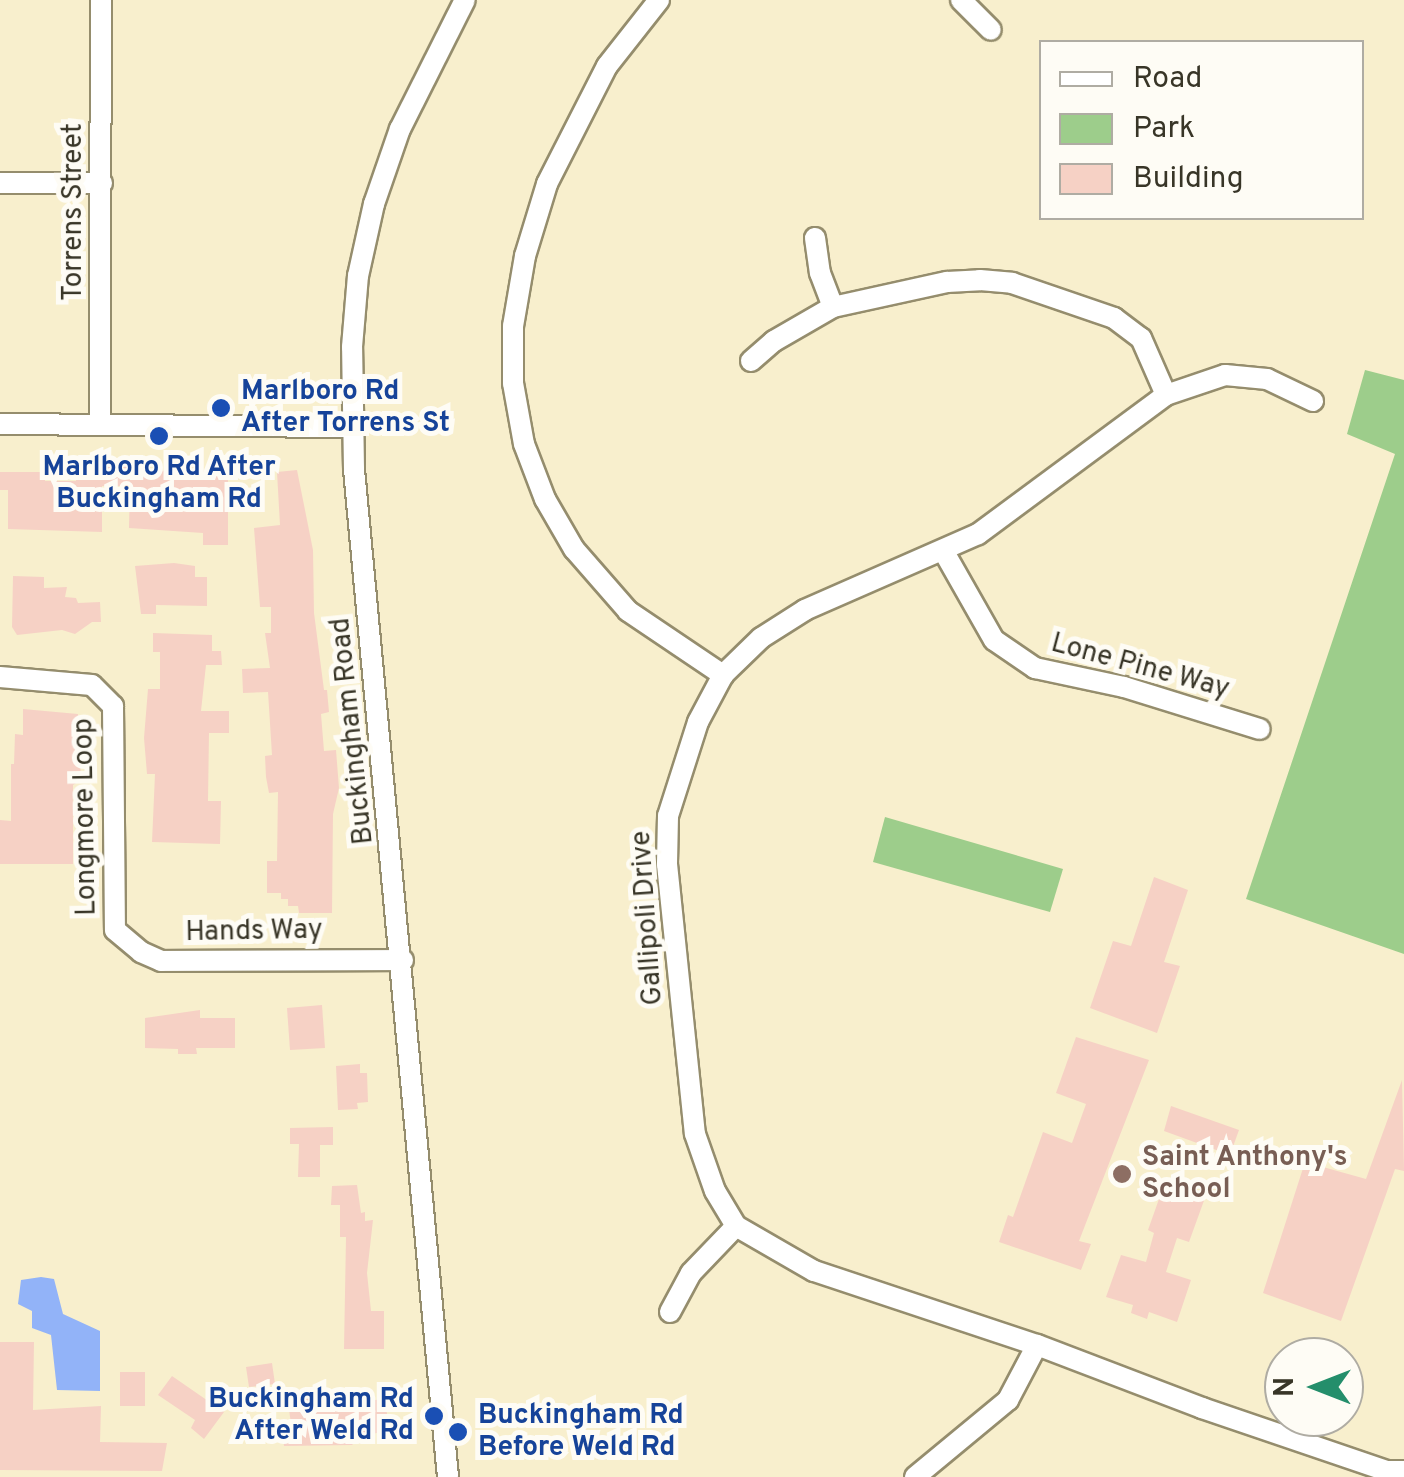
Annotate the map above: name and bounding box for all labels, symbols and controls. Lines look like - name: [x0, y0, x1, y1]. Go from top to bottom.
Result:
- legend: [1039, 40, 1364, 220]
- text: Road: [1133, 61, 1202, 98]
- text: Park: [1133, 111, 1195, 148]
- street label: Torrens Street: [57, 123, 91, 301]
- text: Building: [1133, 161, 1244, 198]
- place label: Marlboro Rd After Torrens St: [241, 375, 450, 441]
- marker: Marlboro Rd After Torrens St: [210, 397, 232, 419]
- marker: Marlboro Rd After Buckingham Rd: [148, 425, 170, 447]
- place label: Marlboro Rd After Buckingham Rd: [42, 451, 276, 517]
- street label: Buckingham Road: [324, 616, 382, 846]
- street label: Lone Pine Way: [1047, 627, 1233, 707]
- street label: Longmore Loop: [67, 718, 105, 916]
- street label: Gallipoli Drive: [625, 830, 671, 1006]
- street label: Hands Way: [185, 914, 323, 950]
- place label: Saint Anthony's School: [1142, 1141, 1349, 1207]
- marker: Saint Anthony's School: [1111, 1163, 1133, 1185]
- north arrow: [1264, 1337, 1364, 1437]
- text: N: [1268, 1377, 1304, 1397]
- place label: Buckingham Rd After Weld Rd: [208, 1383, 414, 1449]
- place label: Buckingham Rd Before Weld Rd: [478, 1399, 684, 1465]
- marker: Buckingham Rd After Weld Rd: [423, 1405, 445, 1427]
- marker: Buckingham Rd Before Weld Rd: [447, 1421, 469, 1443]

